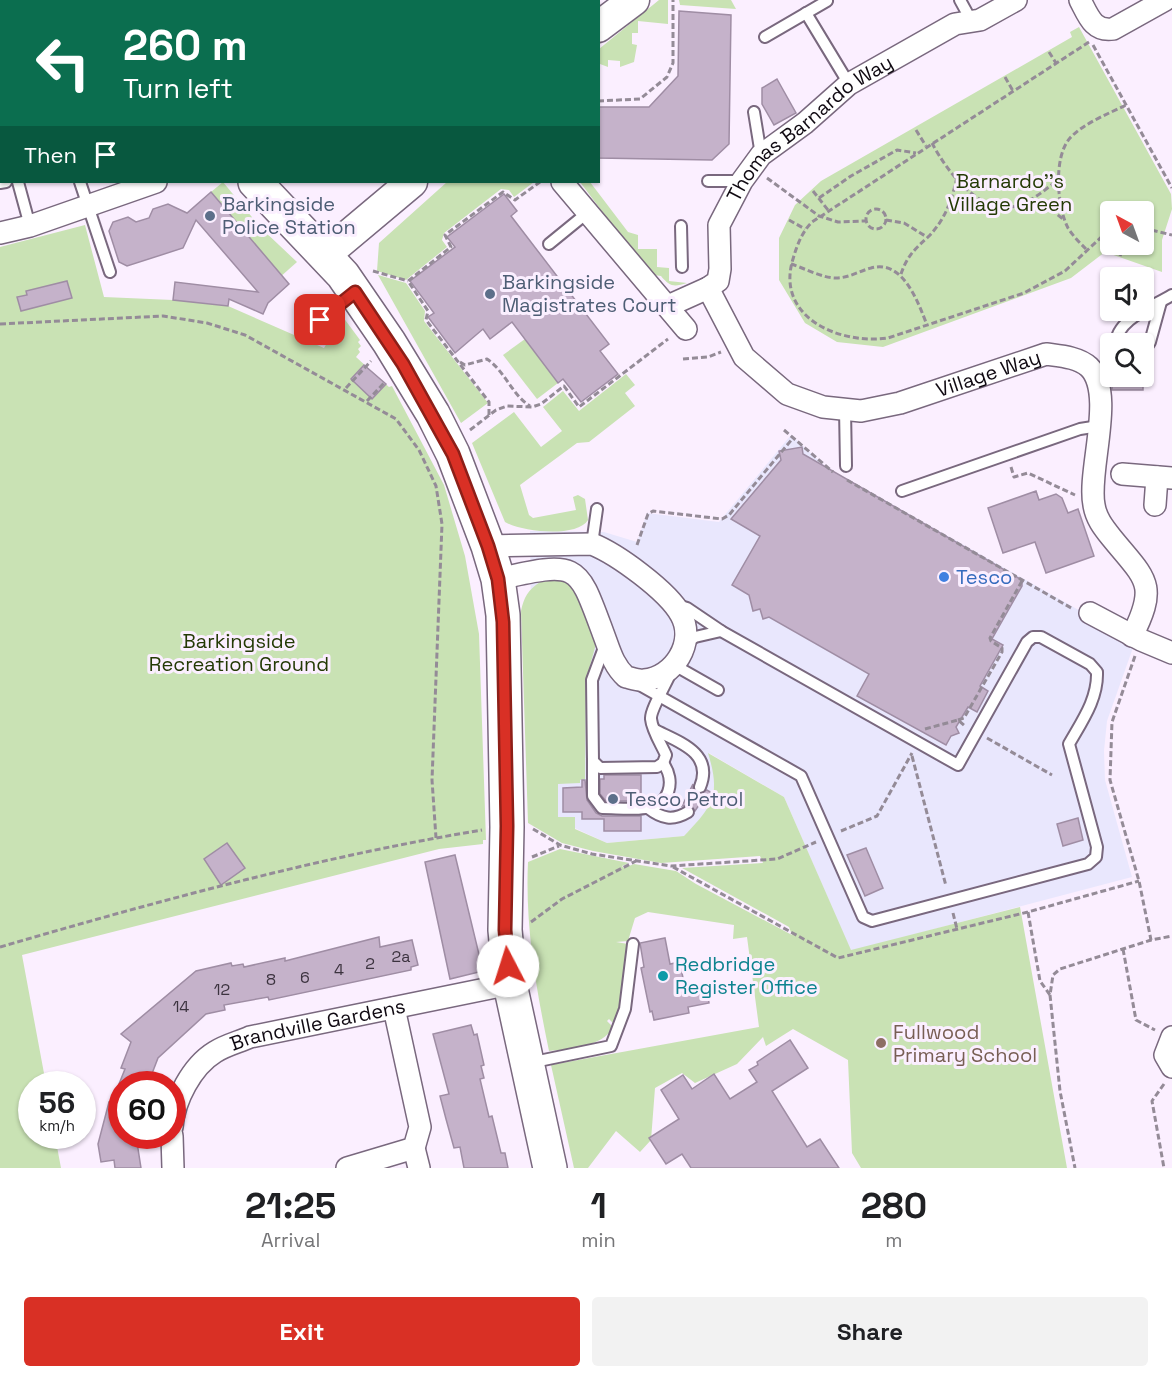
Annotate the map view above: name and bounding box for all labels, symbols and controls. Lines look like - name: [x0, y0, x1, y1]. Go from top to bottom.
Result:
- text: 260 m: [123, 19, 248, 72]
- icon: left: [24, 24, 102, 102]
- street label: Thomas Barnardo Way: [721, 49, 897, 206]
- text: Turn left: [123, 71, 233, 106]
- icon: arrive: [89, 138, 122, 171]
- text: Then: [24, 141, 77, 169]
- park label: Barnardo''s Village Green: [948, 168, 1072, 217]
- place label: Barkingside Police Station: [222, 191, 356, 240]
- north arrow: [1100, 201, 1154, 255]
- map controls: [1100, 201, 1154, 387]
- marker: Barkingside Police Station: [203, 209, 217, 223]
- button: sound: [1100, 267, 1154, 321]
- place label: Barkingside Magistrates Court: [502, 269, 676, 318]
- marker: Barkingside Magistrates Court: [483, 287, 497, 301]
- pin: [294, 294, 345, 345]
- icon: arrive: [303, 303, 336, 336]
- button: search: [1100, 333, 1154, 387]
- street label: Village Way: [933, 344, 1044, 403]
- place label: Tesco: [956, 564, 1012, 590]
- marker: Tesco: [937, 570, 951, 584]
- park label: Barkingside Recreation Ground: [149, 628, 329, 677]
- place label: Tesco Petrol: [625, 786, 743, 812]
- marker: Tesco Petrol: [606, 792, 620, 806]
- position arrow: [476, 934, 540, 998]
- house number: 2a: [392, 946, 410, 967]
- place label: Redbridge Register Office: [675, 951, 818, 1000]
- house number: 2: [365, 953, 375, 974]
- house number: 4: [334, 959, 344, 980]
- house number: 6: [300, 967, 310, 988]
- house number: 8: [266, 969, 276, 990]
- marker: Redbridge Register Office: [656, 969, 670, 983]
- house number: 12: [214, 979, 230, 1000]
- street label: Brandville Gardens: [226, 993, 408, 1057]
- house number: 14: [173, 996, 189, 1017]
- place label: Fullwood Primary School: [893, 1019, 1037, 1068]
- marker: Fullwood Primary School: [874, 1036, 888, 1050]
- speed limit sign: 60: [108, 1071, 186, 1149]
- text: 56: [39, 1083, 75, 1122]
- text: km/h: [39, 1116, 75, 1135]
- text: 21:25: [245, 1183, 336, 1229]
- text: 1: [590, 1183, 607, 1229]
- text: 280: [861, 1183, 927, 1229]
- text: Arrival: [261, 1227, 320, 1253]
- text: min: [581, 1227, 616, 1253]
- text: m: [885, 1227, 902, 1253]
- button: Exit: [24, 1297, 580, 1366]
- button: Share: [592, 1297, 1148, 1366]

